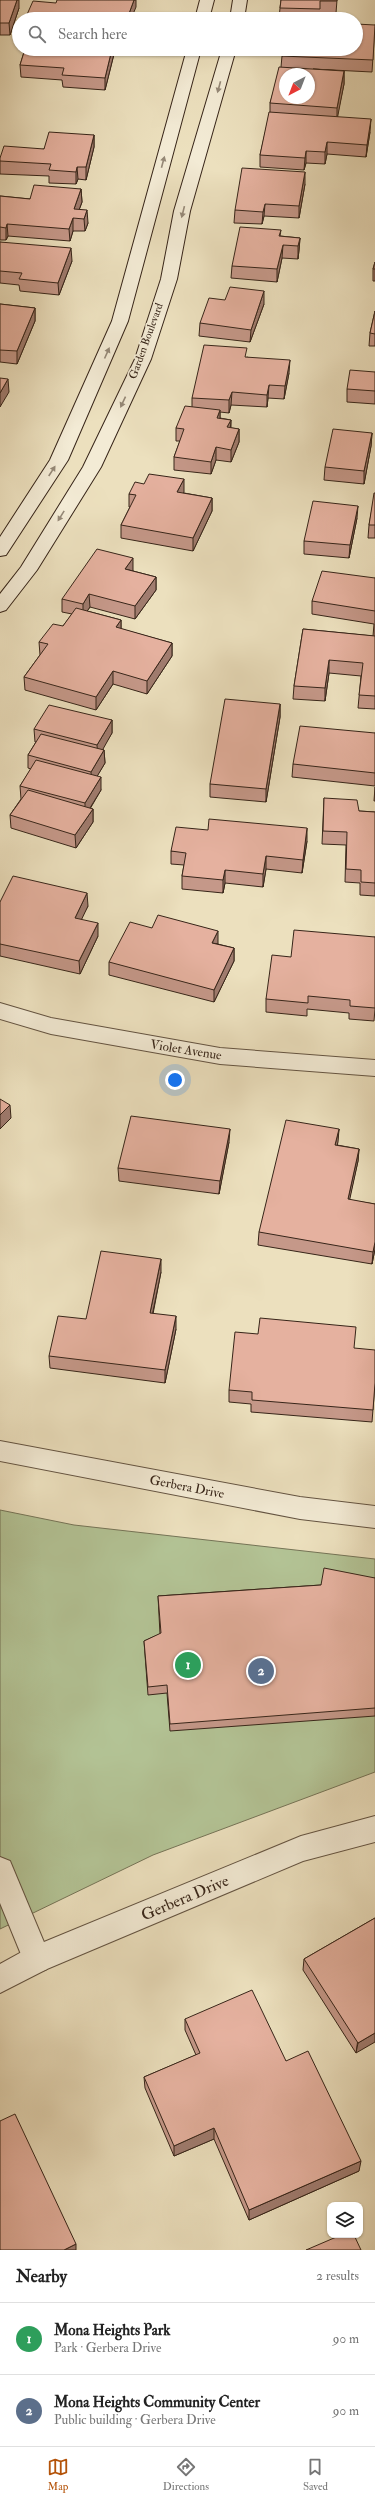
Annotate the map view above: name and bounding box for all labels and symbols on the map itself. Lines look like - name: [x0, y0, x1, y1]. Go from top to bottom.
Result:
- north arrow: [279, 68, 315, 104]
- one-way arrow: [216, 81, 222, 93]
- one-way arrow: [160, 155, 166, 167]
- one-way arrow: [179, 205, 185, 218]
- street label: Garden Boulevard: [126, 301, 166, 381]
- one-way arrow: [104, 347, 110, 359]
- one-way arrow: [120, 396, 126, 407]
- one-way arrow: [48, 466, 56, 476]
- one-way arrow: [58, 510, 65, 522]
- street label: Violet Avenue: [149, 1036, 223, 1064]
- your location: [165, 1070, 185, 1090]
- street label: Gerbera Drive: [148, 1472, 226, 1502]
- pin: 1: [175, 1650, 201, 1680]
- pin: 2: [248, 1656, 274, 1686]
- street label: Gerbera Drive: [138, 1870, 232, 1925]

